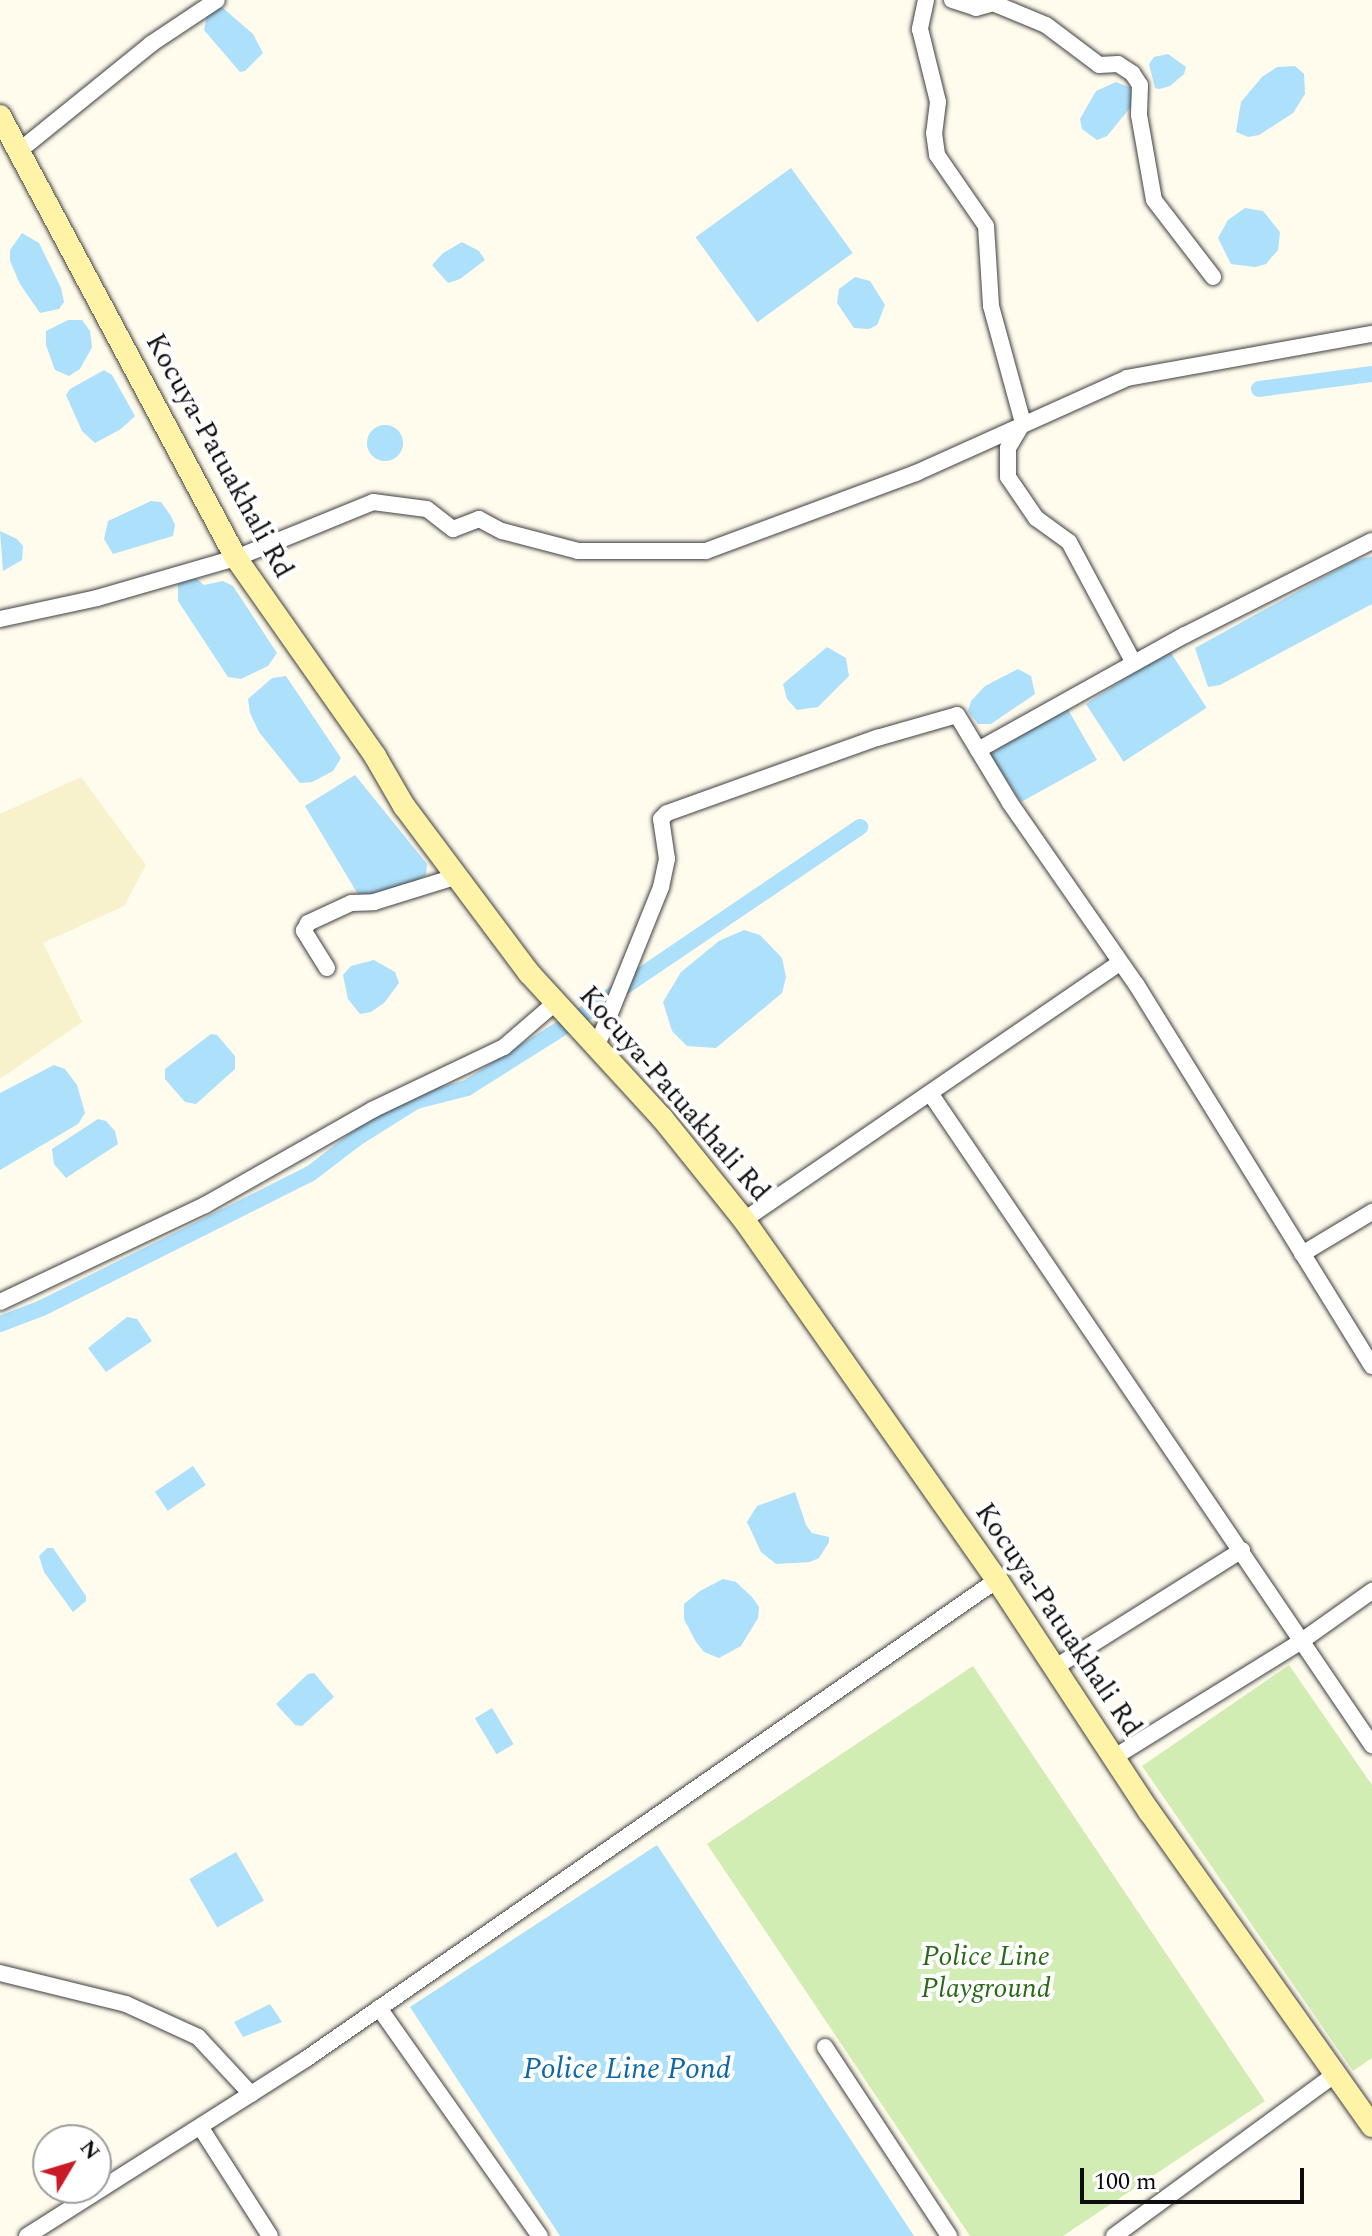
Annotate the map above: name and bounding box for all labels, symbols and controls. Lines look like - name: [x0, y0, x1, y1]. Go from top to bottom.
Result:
- street label: Kocuya-Patuakhali Rd: [138, 328, 300, 584]
- street label: Kocuya-Patuakhali Rd: [571, 979, 777, 1209]
- street label: Kocuya-Patuakhali Rd: [967, 1497, 1149, 1743]
- park label: Police Line Playground: [921, 1940, 1051, 2006]
- water label: Police Line Pond: [523, 2051, 731, 2087]
- north arrow: [32, 2124, 112, 2204]
- text: N: [71, 2133, 108, 2167]
- scale bar: [1084, 2152, 1308, 2202]
- text: 100 m: [1094, 2164, 1157, 2200]

